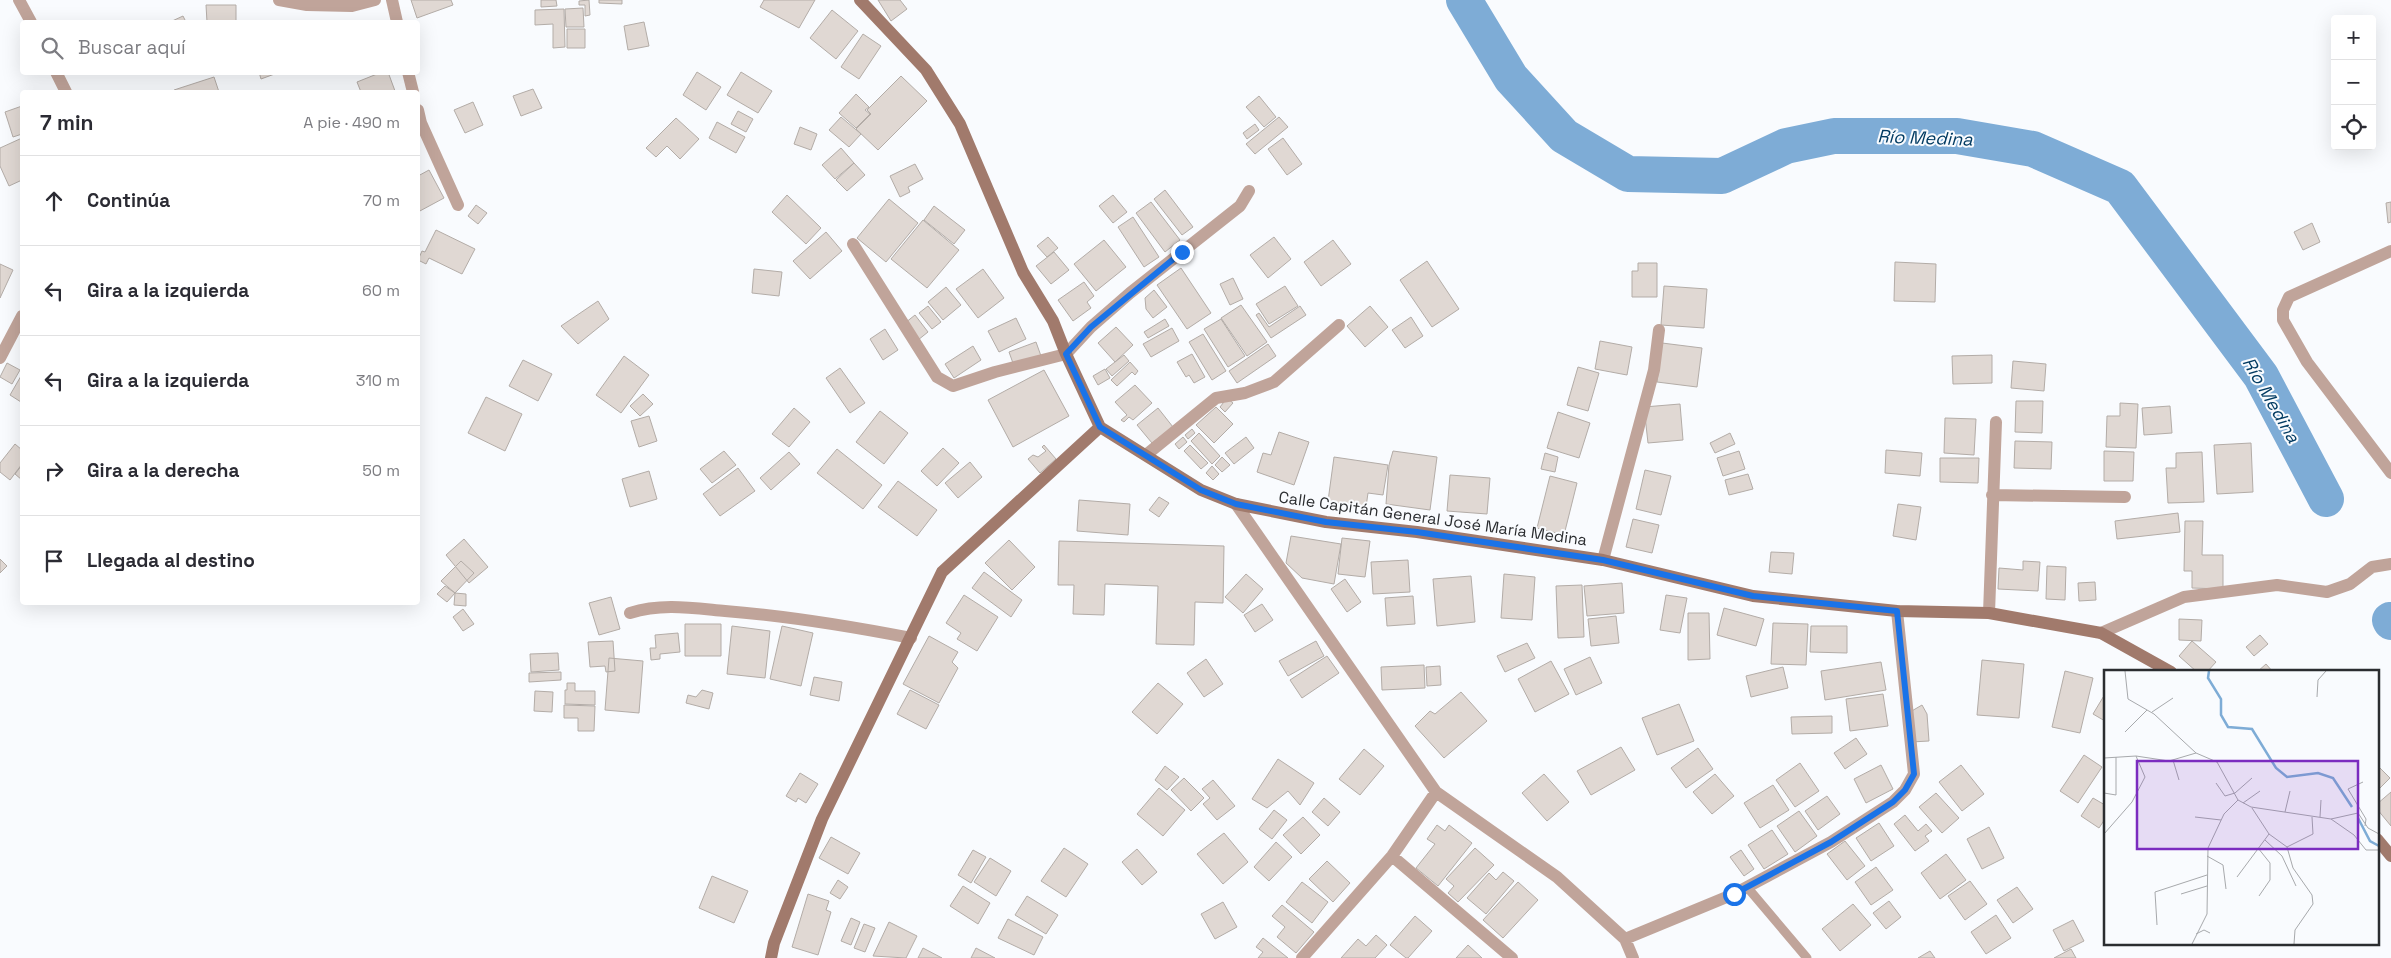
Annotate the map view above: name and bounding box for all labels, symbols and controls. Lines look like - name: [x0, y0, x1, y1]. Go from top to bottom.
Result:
- map controls: [2331, 15, 2376, 150]
- button: +: [2331, 15, 2376, 60]
- search box: [20, 20, 420, 75]
- icon: search: [38, 34, 66, 62]
- text: Buscar aquí: [78, 35, 186, 60]
- button: −: [2331, 60, 2376, 105]
- button: locate: [2331, 105, 2376, 150]
- text: 7 min: [40, 109, 93, 136]
- text: A pie · 490 m: [303, 112, 400, 133]
- water label: Río Medina: [1877, 124, 1974, 151]
- icon: ahead: [40, 187, 68, 215]
- text: Continúa: [87, 188, 170, 213]
- text: 70 m: [363, 190, 400, 211]
- route end: [1171, 241, 1194, 264]
- icon: left: [40, 277, 68, 305]
- text: Gira a la izquierda: [87, 278, 249, 303]
- text: 60 m: [362, 280, 400, 301]
- water label: Río Medina: [2238, 353, 2305, 447]
- icon: left: [40, 367, 68, 395]
- text: Gira a la izquierda: [87, 368, 249, 393]
- text: 310 m: [356, 370, 400, 391]
- icon: right: [40, 457, 68, 485]
- text: Gira a la derecha: [87, 458, 239, 483]
- text: 50 m: [362, 460, 400, 481]
- street label: Calle Capitán General José María Medina: [1277, 486, 1588, 551]
- icon: arrive: [40, 547, 68, 575]
- text: Llegada al destino: [87, 548, 255, 573]
- inset map: [2104, 670, 2378, 946]
- route start: [1723, 883, 1746, 906]

